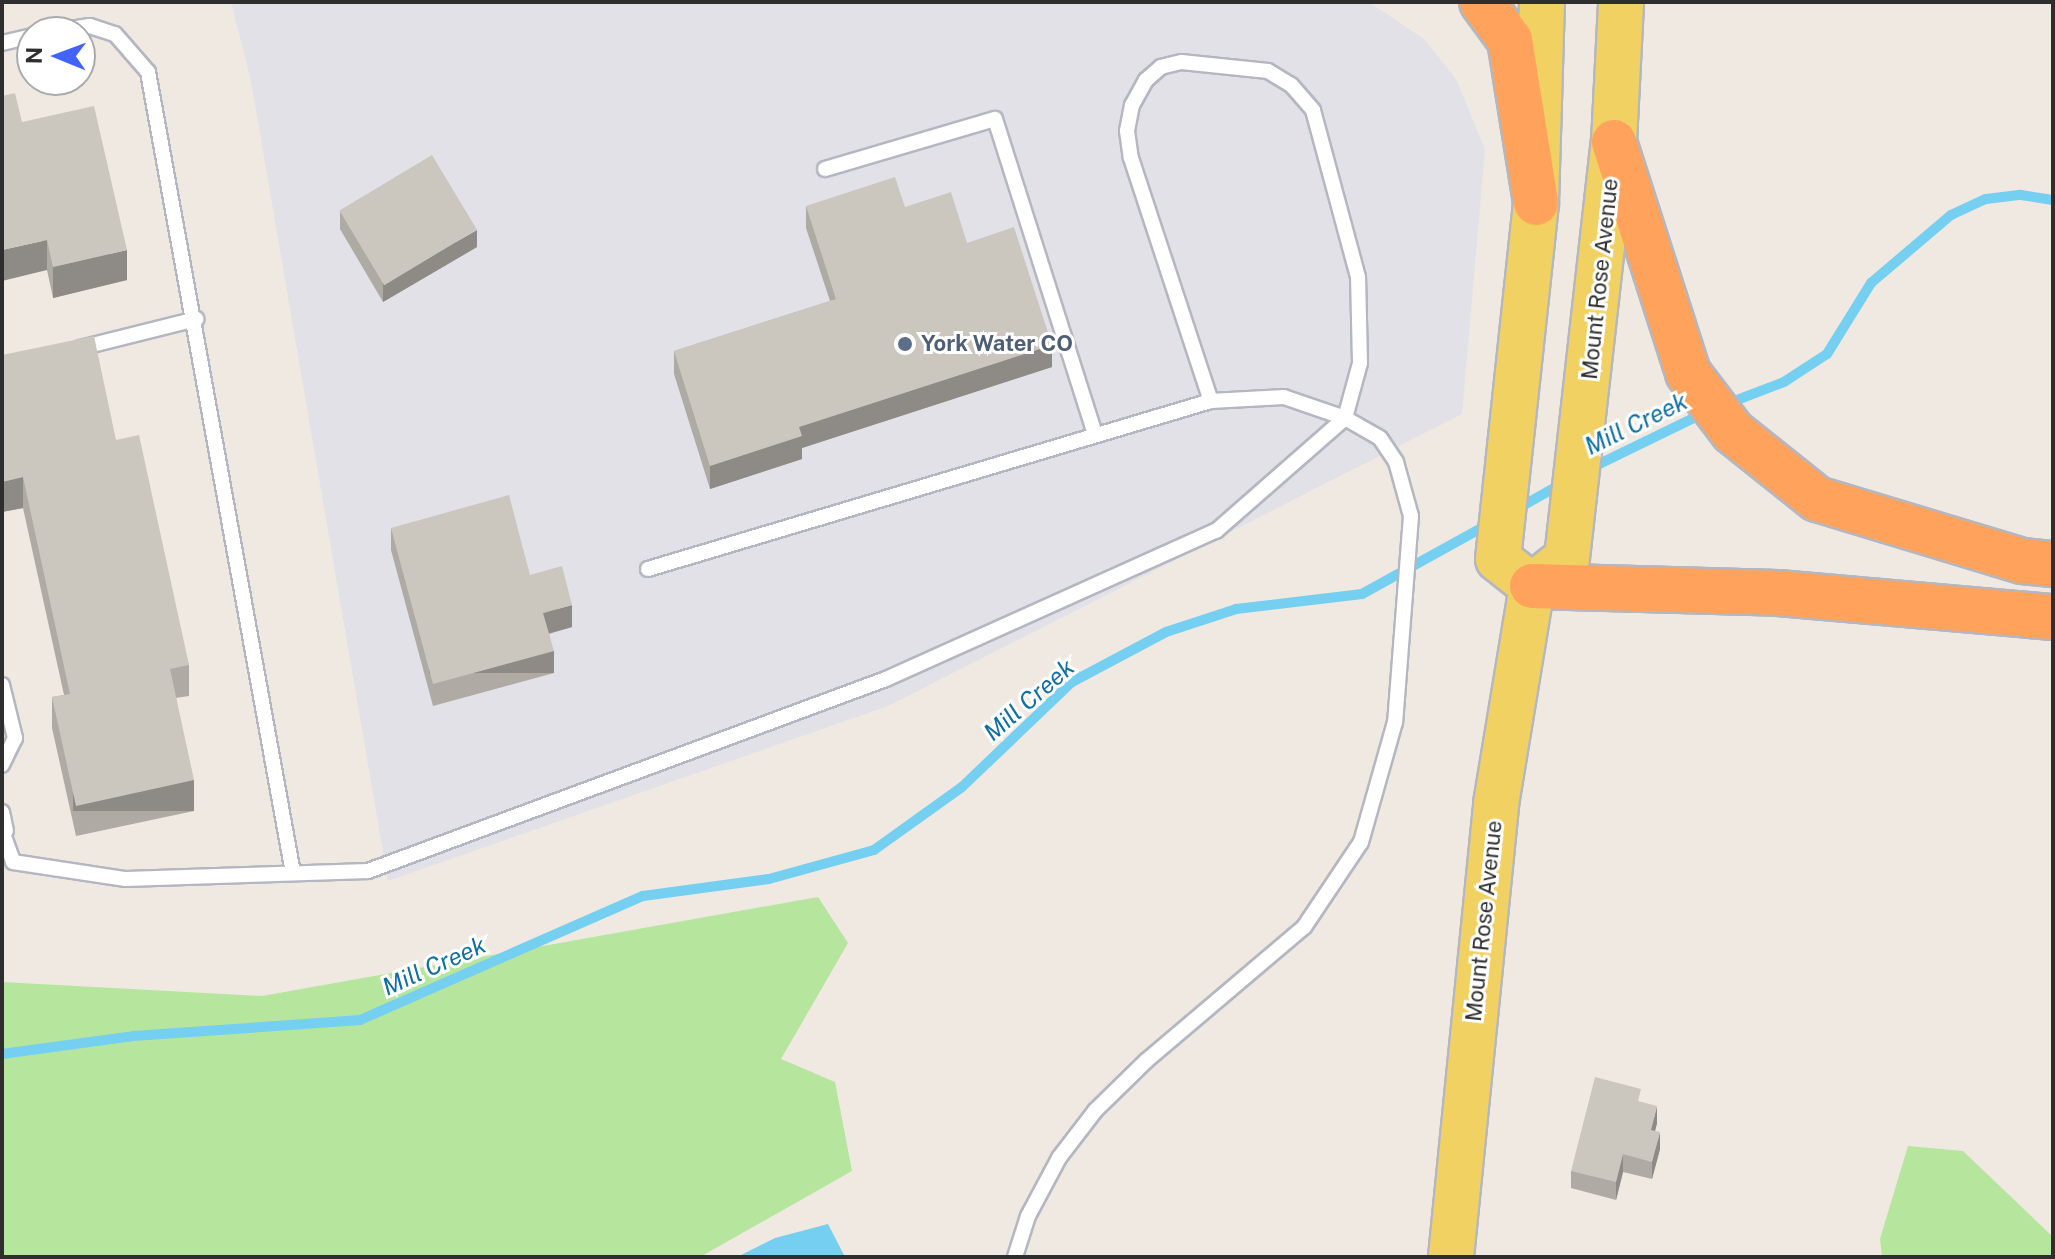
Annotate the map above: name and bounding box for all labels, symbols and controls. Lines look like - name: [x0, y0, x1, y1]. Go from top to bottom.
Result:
- north arrow: [16, 16, 96, 96]
- text: N: [21, 47, 47, 64]
- street label: Mount Rose Avenue: [1576, 177, 1624, 381]
- place label: York Water CO: [921, 331, 1073, 357]
- marker: York Water CO: [896, 335, 914, 353]
- water label: Mill Creek: [1580, 387, 1692, 461]
- water label: Mill Creek: [978, 653, 1080, 747]
- street label: Mount Rose Avenue: [1460, 819, 1508, 1023]
- water label: Mill Creek: [378, 930, 490, 1002]

